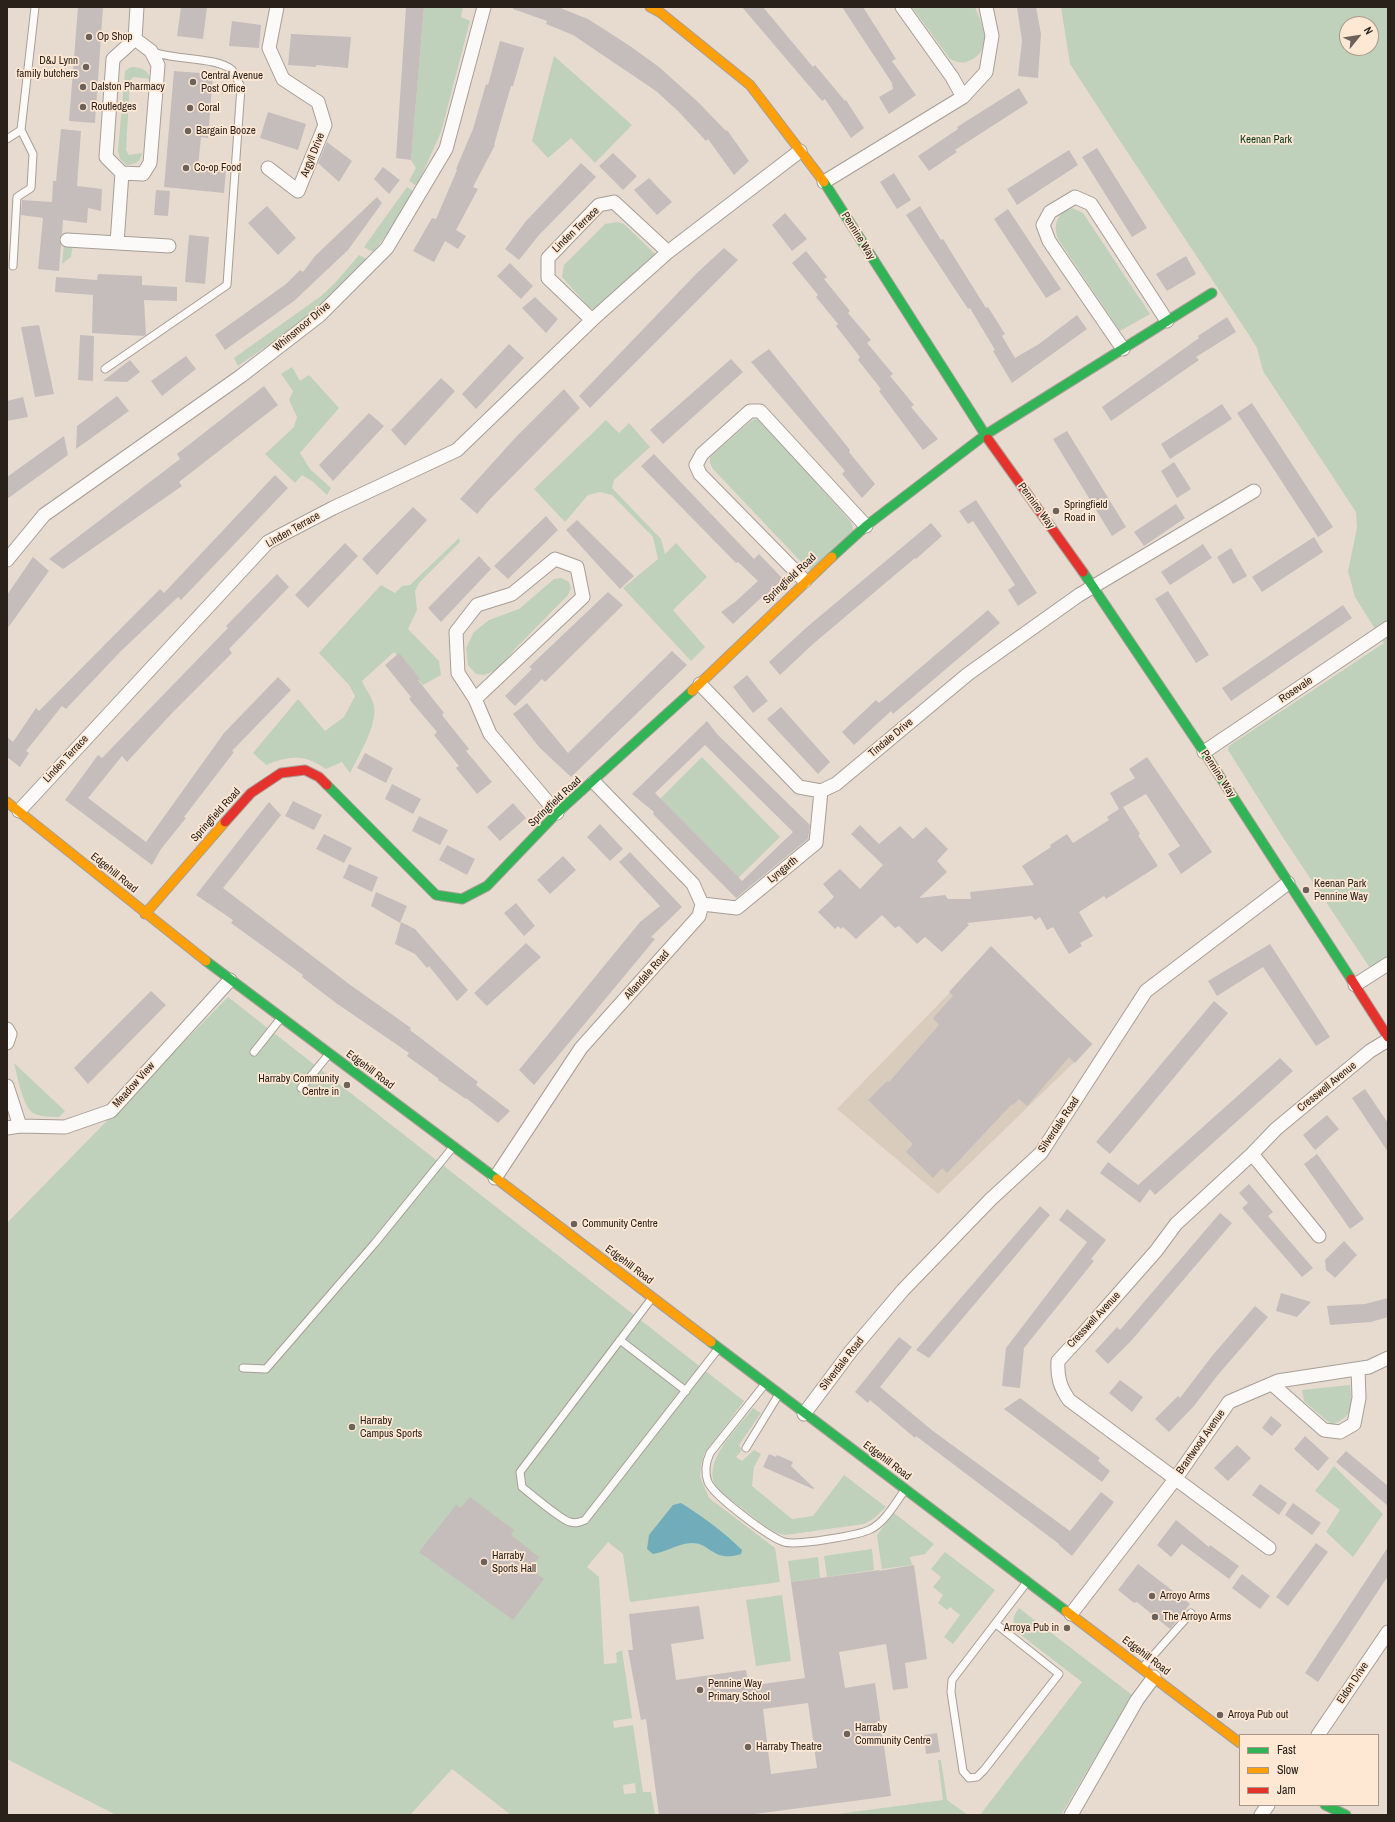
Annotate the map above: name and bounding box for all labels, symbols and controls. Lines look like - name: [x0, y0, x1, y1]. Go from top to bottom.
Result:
- north arrow: [1339, 16, 1379, 56]
- text: N: [1361, 24, 1376, 37]
- place label: Op Shop: [97, 30, 133, 44]
- marker: Op Shop: [84, 32, 94, 42]
- place label: D&J Lynn family butchers: [17, 54, 78, 80]
- marker: D&J Lynn family butchers: [81, 62, 91, 72]
- place label: Central Avenue Post Office: [201, 69, 263, 95]
- marker: Central Avenue Post Office: [188, 77, 198, 87]
- place label: Dalston Pharmacy: [91, 80, 165, 94]
- marker: Dalston Pharmacy: [78, 82, 88, 92]
- place label: Routledges: [91, 100, 137, 114]
- place label: Coral: [198, 101, 220, 115]
- marker: Routledges: [78, 102, 88, 112]
- marker: Coral: [185, 103, 195, 113]
- place label: Bargain Booze: [196, 124, 256, 138]
- marker: Bargain Booze: [183, 126, 193, 136]
- street label: Argyll Drive: [298, 131, 328, 179]
- park label: Keenan Park: [1240, 133, 1292, 147]
- place label: Co-op Food: [194, 161, 241, 175]
- marker: Co-op Food: [181, 163, 191, 173]
- street label: Linden Terrace: [550, 204, 602, 256]
- street label: Pennine Way: [838, 210, 878, 262]
- street label: Whinsmoor Drive: [271, 299, 333, 355]
- street label: Pennine Way: [1015, 480, 1057, 532]
- place label: Springfield Road in: [1064, 498, 1108, 524]
- marker: Springfield Road in: [1051, 506, 1061, 516]
- street label: Linden Terrace: [264, 509, 322, 551]
- street label: Springfield Road: [761, 551, 819, 607]
- street label: Rosevale: [1277, 674, 1315, 706]
- street label: Tindale Drive: [866, 716, 916, 760]
- street label: Linden Terrace: [41, 732, 91, 786]
- street label: Pennine Way: [1198, 748, 1238, 800]
- street label: Springfield Road: [526, 774, 584, 830]
- street label: Springfield Road: [188, 785, 244, 845]
- street label: Edgehill Road: [88, 850, 140, 896]
- street label: Lyngarth: [765, 854, 801, 886]
- place label: Keenan Park Pennine Way: [1314, 877, 1368, 903]
- marker: Keenan Park Pennine Way: [1301, 885, 1311, 895]
- street label: Allandale Road: [622, 948, 672, 1002]
- street label: Edgehill Road: [343, 1048, 397, 1092]
- street label: Cresswell Avenue: [1295, 1059, 1359, 1115]
- street label: Meadow View: [110, 1060, 158, 1110]
- place label: Harraby Community Centre in: [258, 1072, 339, 1098]
- marker: Harraby Community Centre in: [342, 1080, 352, 1090]
- street label: Silverdale Road: [1036, 1095, 1082, 1155]
- place label: Community Centre: [582, 1217, 658, 1231]
- marker: Community Centre: [569, 1219, 579, 1229]
- street label: Edgehill Road: [602, 1243, 656, 1287]
- street label: Cresswell Avenue: [1065, 1289, 1123, 1351]
- street label: Silverdale Road: [817, 1335, 867, 1393]
- street label: Brantwood Avenue: [1174, 1407, 1228, 1477]
- place label: Harraby Campus Sports: [360, 1414, 422, 1440]
- marker: Harraby Campus Sports: [347, 1422, 357, 1432]
- street label: Edgehill Road: [860, 1439, 914, 1483]
- place label: Harraby Sports Hall: [492, 1549, 536, 1575]
- marker: Harraby Sports Hall: [479, 1557, 489, 1567]
- place label: Arroyo Arms: [1160, 1589, 1210, 1603]
- marker: Arroyo Arms: [1147, 1591, 1157, 1601]
- place label: The Arroyo Arms: [1163, 1610, 1231, 1624]
- marker: The Arroyo Arms: [1150, 1612, 1160, 1622]
- place label: Arroya Pub in: [1004, 1621, 1059, 1635]
- marker: Arroya Pub in: [1062, 1623, 1072, 1633]
- street label: Edgehill Road: [1119, 1634, 1173, 1678]
- street label: Eldon Drive: [1334, 1660, 1372, 1706]
- place label: Pennine Way Primary School: [708, 1677, 770, 1703]
- marker: Pennine Way Primary School: [695, 1685, 705, 1695]
- place label: Arroya Pub out: [1228, 1708, 1288, 1722]
- marker: Arroya Pub out: [1215, 1710, 1225, 1720]
- place label: Harraby Community Centre: [855, 1721, 931, 1747]
- marker: Harraby Community Centre: [842, 1729, 852, 1739]
- legend: [1239, 1734, 1379, 1806]
- place label: Harraby Theatre: [756, 1740, 822, 1754]
- marker: Harraby Theatre: [743, 1742, 753, 1752]
- text: Fast: [1277, 1742, 1296, 1758]
- text: Slow: [1277, 1762, 1298, 1778]
- text: Jam: [1277, 1782, 1296, 1798]

